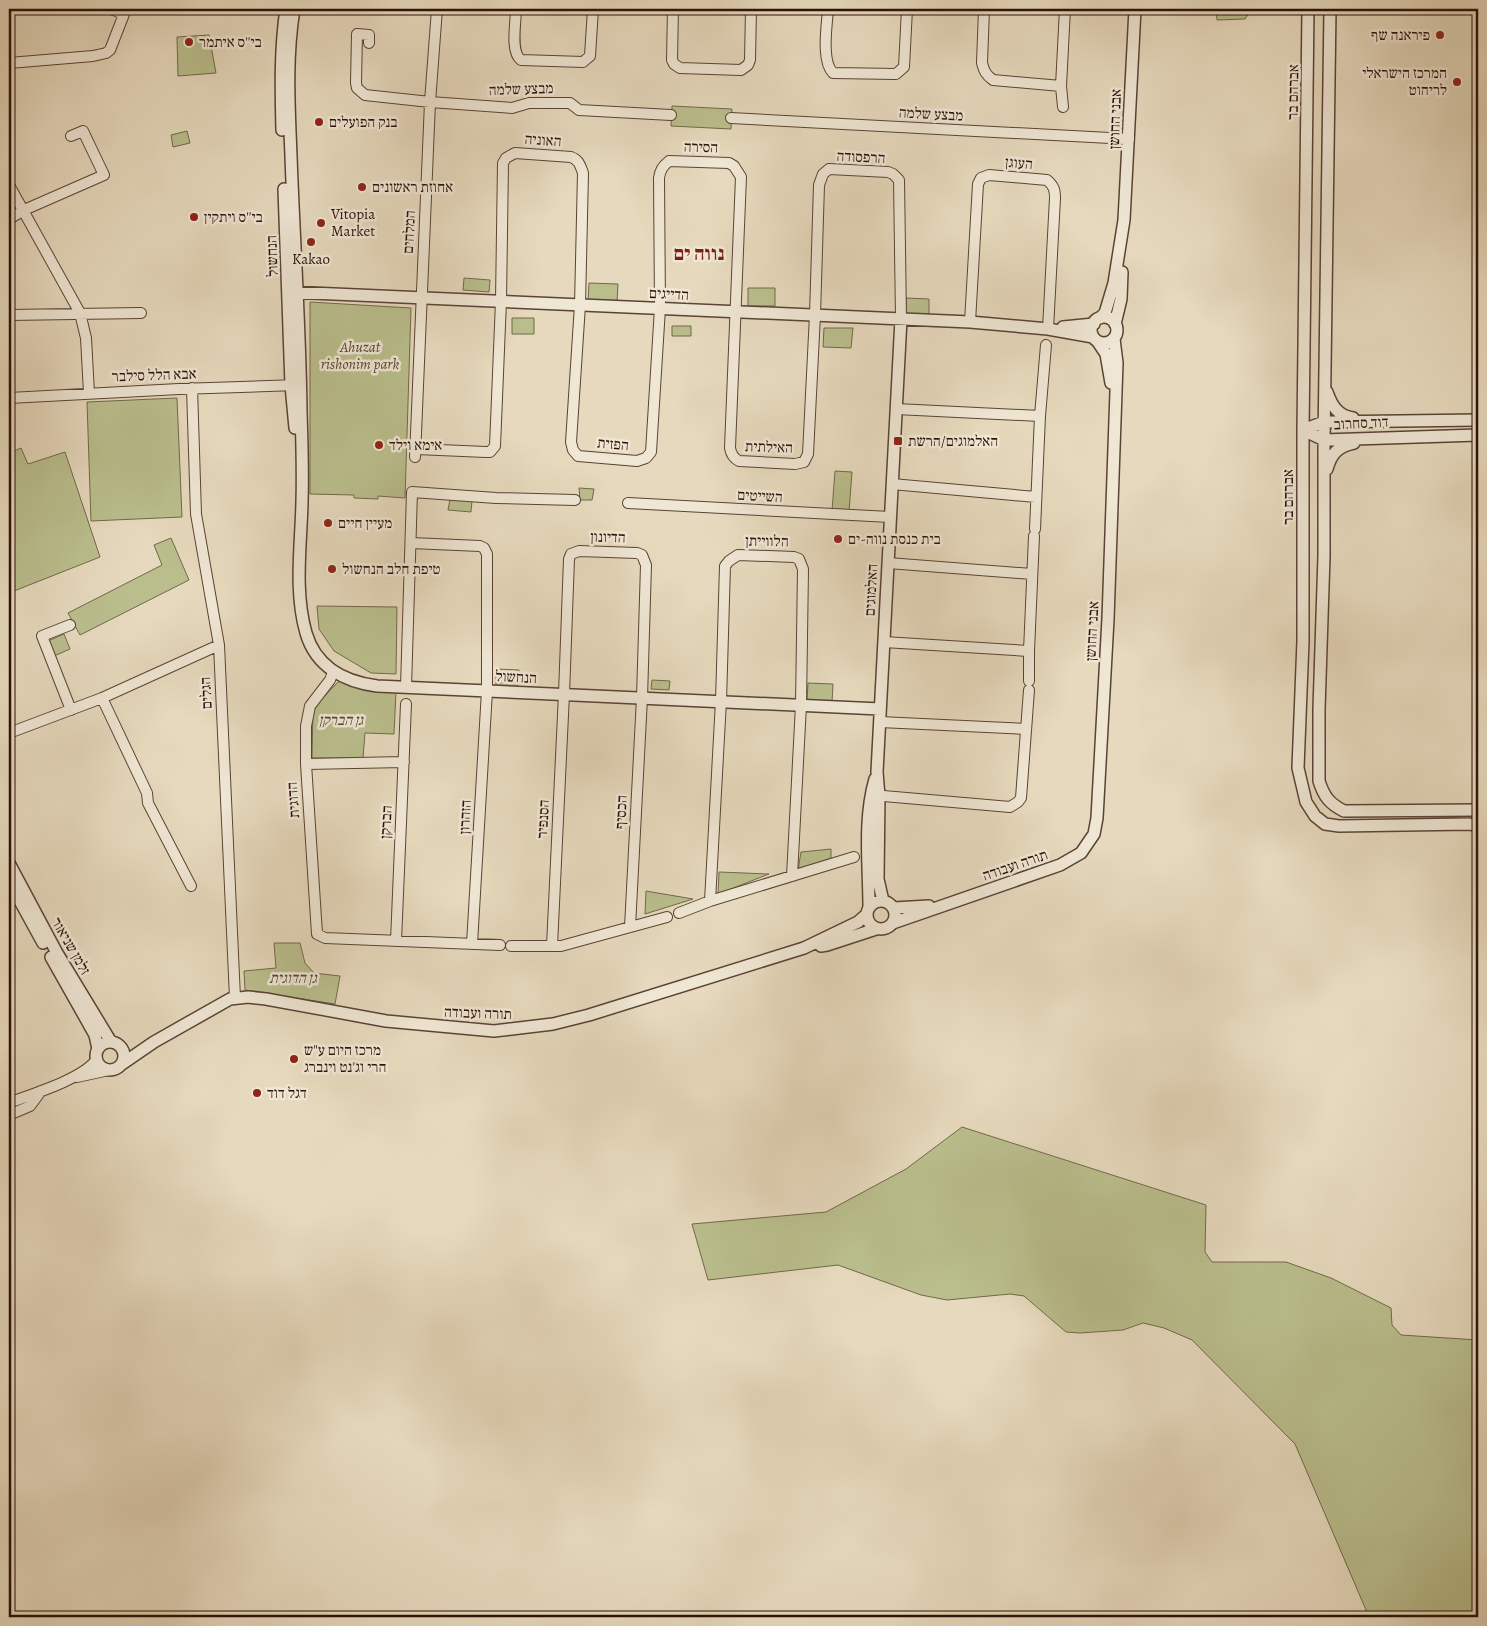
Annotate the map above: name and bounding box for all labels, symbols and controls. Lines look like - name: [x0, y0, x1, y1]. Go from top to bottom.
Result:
- place label: פיראנה שף: [1371, 25, 1430, 45]
- marker: פיראנה שף: [1434, 29, 1446, 41]
- place label: בי''ס איתמר: [199, 32, 262, 52]
- marker: בי''ס איתמר: [183, 36, 195, 48]
- place label: המרכז הישראלי לריהוט: [1362, 63, 1447, 100]
- street label: אברהם בר: [1283, 64, 1303, 120]
- marker: המרכז הישראלי לריהוט: [1451, 76, 1463, 88]
- street label: מבצע שלמה: [488, 78, 554, 100]
- street label: אבני החושן: [1104, 89, 1126, 149]
- street label: מבצע שלמה: [898, 102, 964, 126]
- place label: בנק הפועלים: [329, 112, 398, 132]
- marker: בנק הפועלים: [313, 116, 325, 128]
- street label: האוניה: [524, 129, 562, 151]
- street label: הסירה: [683, 136, 719, 158]
- street label: הרפסודה: [836, 146, 886, 168]
- street label: העוגן: [1004, 152, 1034, 174]
- place label: אחוזת ראשונים: [372, 177, 453, 197]
- marker: אחוזת ראשונים: [356, 181, 368, 193]
- place label: Vitopia Market: [330, 204, 375, 241]
- place label: בי''ס ויתקין: [204, 207, 263, 227]
- street label: המלחים: [398, 210, 420, 254]
- marker: בי''ס ויתקין: [188, 211, 200, 223]
- marker: Vitopia Market: [315, 217, 327, 229]
- street label: הנחשול: [261, 235, 283, 277]
- marker: Kakao: [305, 236, 317, 248]
- district label: נווה ים: [673, 240, 725, 267]
- place label: Kakao: [292, 249, 330, 269]
- street label: הדייגים: [648, 283, 690, 305]
- park label: Ahuzat rishonim park: [321, 337, 400, 374]
- street label: אבא הלל סילבר: [111, 364, 197, 386]
- street label: דוד סחרוב: [1333, 412, 1389, 434]
- place label: האלמוגים/הרשת: [908, 431, 998, 451]
- street label: הפזית: [596, 433, 630, 455]
- place label: אימא וילד: [389, 435, 442, 455]
- marker: האלמוגים/הרשת: [892, 435, 904, 447]
- street label: האילתית: [745, 436, 793, 458]
- marker: אימא וילד: [373, 439, 385, 451]
- street label: אברהם בר: [1278, 469, 1298, 525]
- street label: השייטים: [737, 485, 783, 507]
- place label: מעיין חיים: [338, 513, 392, 533]
- marker: מעיין חיים: [322, 517, 334, 529]
- street label: הדיונון: [590, 526, 626, 548]
- place label: בית כנסת נווה-ים: [848, 529, 941, 549]
- street label: הלווייתן: [745, 531, 789, 551]
- marker: בית כנסת נווה-ים: [832, 533, 844, 545]
- place label: טיפת חלב הנחשול: [342, 559, 441, 579]
- marker: טיפת חלב הנחשול: [326, 563, 338, 575]
- street label: האלמוגים: [860, 563, 882, 617]
- street label: אבני החושן: [1080, 600, 1104, 662]
- street label: הנחשול: [495, 666, 537, 688]
- street label: הגלים: [195, 676, 217, 710]
- park label: גן הברקן: [319, 710, 364, 730]
- street label: הדוגית: [282, 781, 304, 819]
- street label: הכסיף: [610, 794, 632, 830]
- street label: הזהרון: [454, 799, 476, 835]
- street label: הסנפיר: [532, 799, 554, 839]
- street label: הברקן: [375, 805, 397, 839]
- street label: תורה ועבודה: [980, 844, 1050, 886]
- street label: זלמן שניאור: [47, 914, 95, 978]
- park label: גן הדוגית: [269, 968, 318, 988]
- street label: תורה ועבודה: [444, 1002, 512, 1024]
- place label: מרכז היום ע"ש הרי וג'נט וינברג: [304, 1040, 386, 1077]
- marker: מרכז היום ע"ש הרי וג'נט וינברג: [288, 1053, 300, 1065]
- place label: דגל דוד: [267, 1083, 307, 1103]
- marker: דגל דוד: [251, 1087, 263, 1099]

